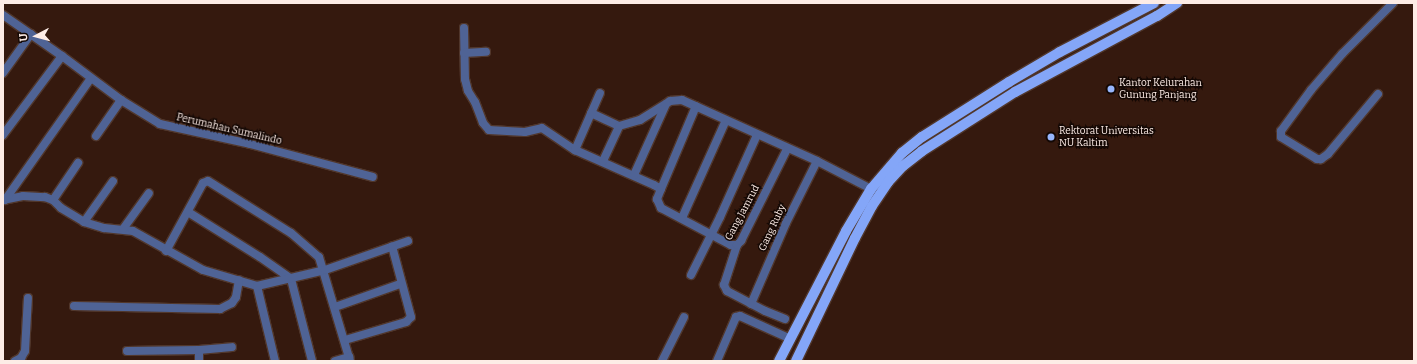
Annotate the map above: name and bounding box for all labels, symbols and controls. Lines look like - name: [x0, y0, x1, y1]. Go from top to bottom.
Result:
- north arrow: [16, 16, 56, 56]
- text: U: [17, 33, 30, 42]
- place label: Kantor Kelurahan Gunung Panjang: [1119, 77, 1202, 100]
- marker: Kantor Kelurahan Gunung Panjang: [1106, 84, 1116, 94]
- street label: Perumahan Sumalindo: [175, 112, 283, 148]
- place label: Rektorat Universitas NU Kaltim: [1059, 125, 1154, 148]
- marker: Rektorat Universitas NU Kaltim: [1046, 132, 1056, 142]
- street label: Gang Jamrud: [723, 183, 763, 243]
- street label: Gang Ruby: [757, 203, 789, 253]

